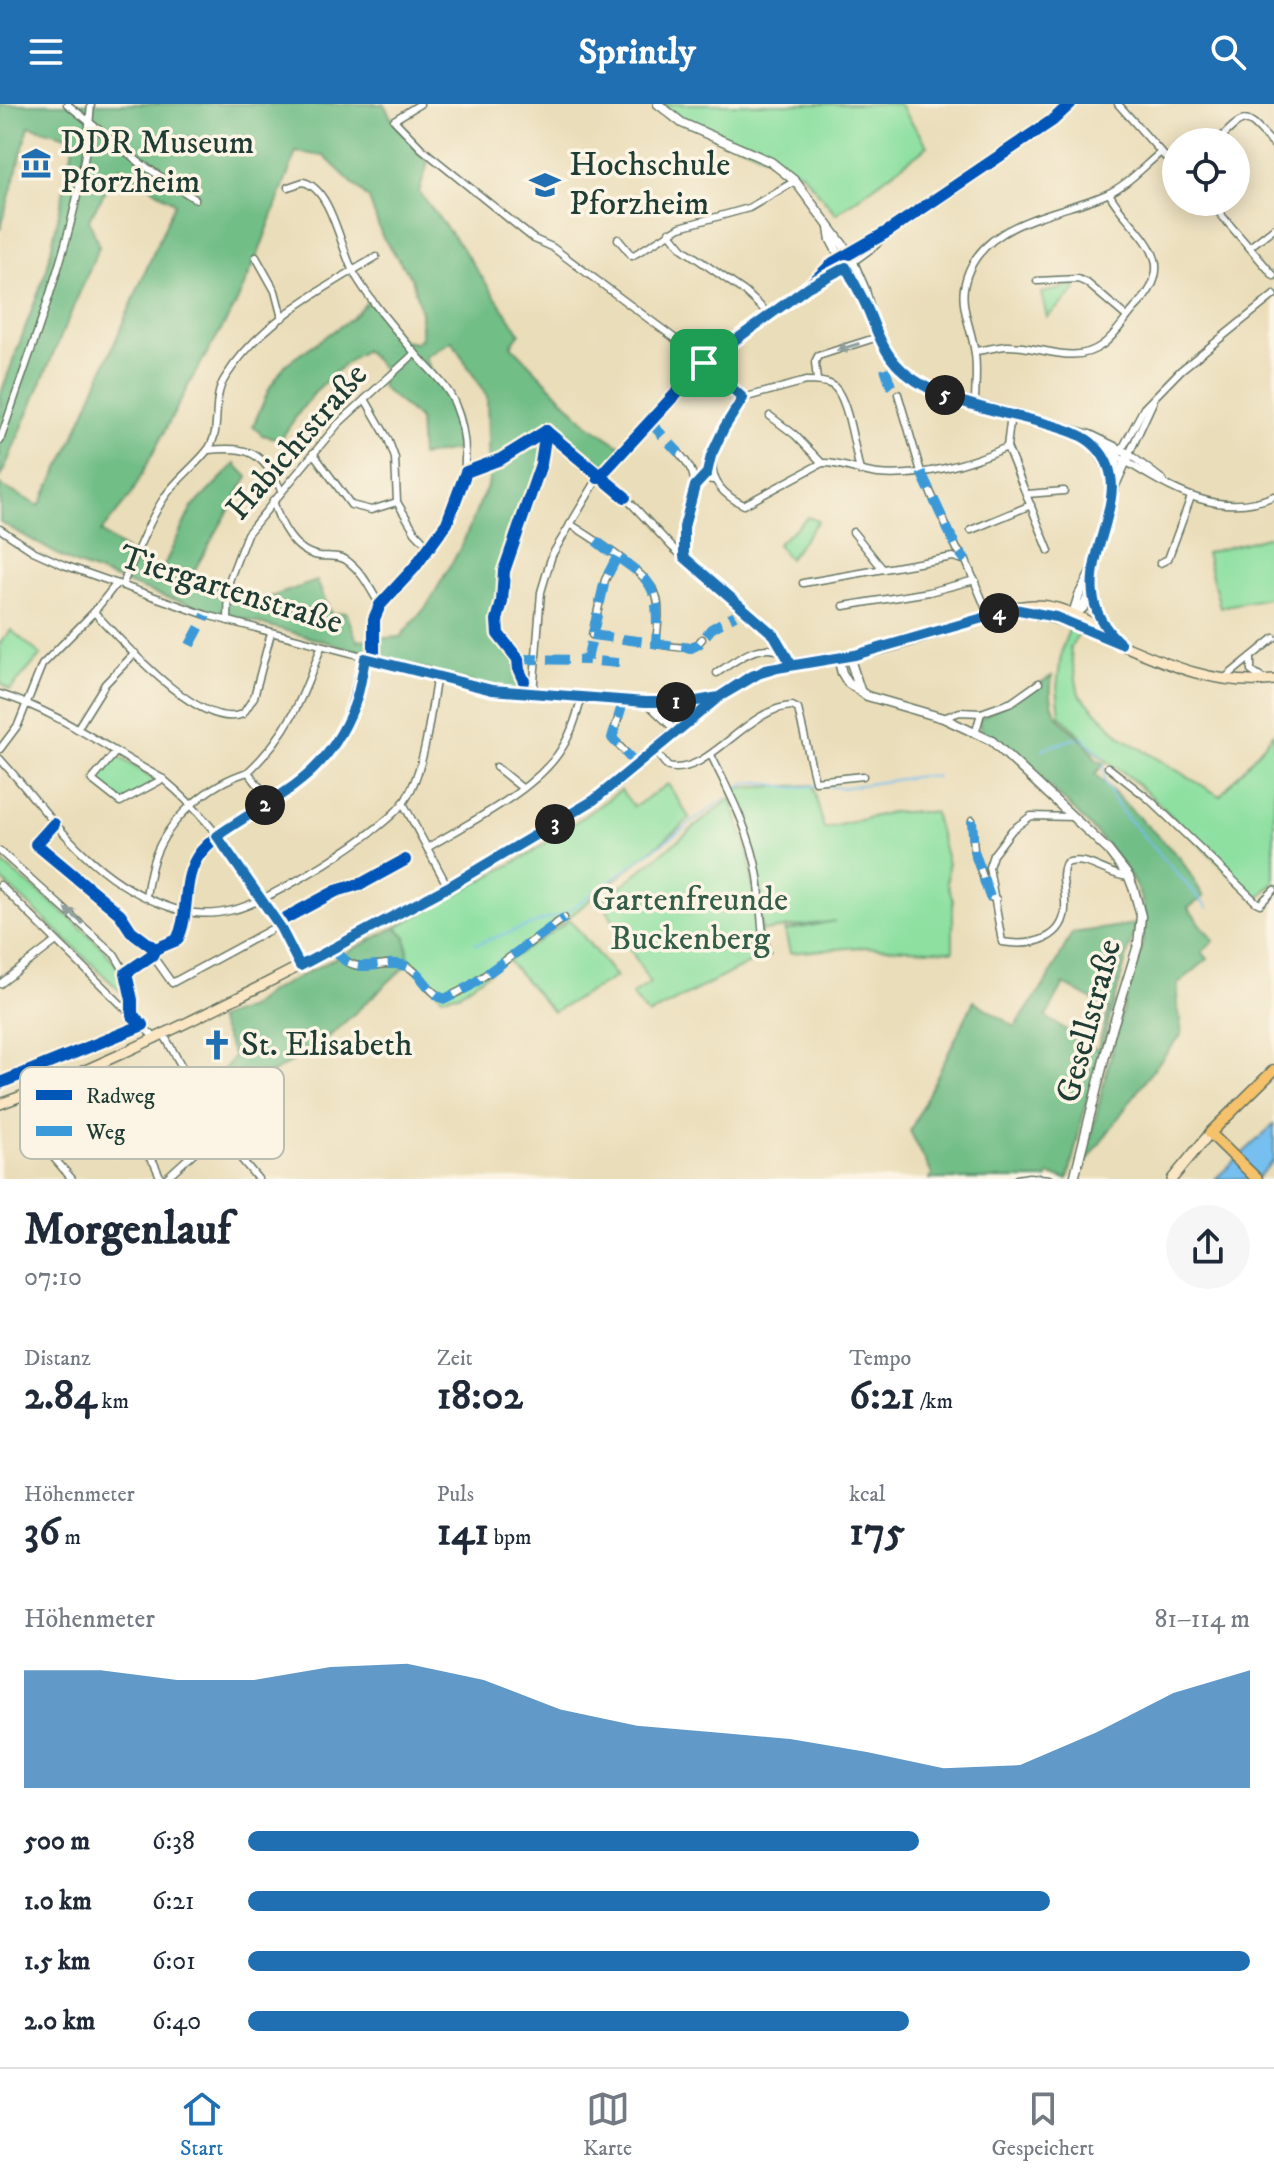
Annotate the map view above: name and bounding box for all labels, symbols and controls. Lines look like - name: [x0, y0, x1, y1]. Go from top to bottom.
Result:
- icon: menu: [24, 30, 68, 74]
- text: Sprintly: [578, 30, 696, 75]
- icon: search: [1206, 30, 1250, 74]
- place label: DDR Museum Pforzheim: [60, 122, 254, 203]
- map controls: [1162, 128, 1250, 216]
- button: locate: [1162, 128, 1250, 216]
- place label: Hochschule Pforzheim: [569, 144, 730, 225]
- museum icon: DDR Museum Pforzheim: [19, 146, 53, 180]
- school or university icon: Hochschule Pforzheim: [528, 168, 562, 202]
- pin: [670, 329, 738, 397]
- icon: arrive: [682, 341, 726, 385]
- one-way arrow: [836, 341, 860, 353]
- street label: Habichtstraße: [217, 355, 377, 529]
- pin: 5: [925, 375, 965, 415]
- text: 5: [940, 381, 950, 408]
- street label: Tiergartenstraße: [114, 536, 348, 644]
- pin: 4: [979, 593, 1019, 633]
- text: 4: [993, 599, 1005, 626]
- pin: 1: [656, 682, 696, 722]
- text: 1: [672, 688, 680, 715]
- pin: 2: [245, 785, 285, 825]
- text: 2: [260, 791, 270, 818]
- pin: 3: [535, 804, 575, 844]
- text: 3: [551, 810, 559, 837]
- park label: Gartenfreunde Buckenberg: [592, 879, 788, 960]
- one-way arrow: [64, 908, 84, 925]
- street label: Gesellstraße: [1047, 935, 1131, 1107]
- place label: St. Elisabeth: [241, 1024, 413, 1066]
- church icon: St. Elisabeth: [200, 1028, 234, 1062]
- legend: [20, 1067, 284, 1159]
- text: Radweg: [86, 1083, 155, 1110]
- text: Weg: [85, 1119, 125, 1146]
- text: Morgenlauf: [24, 1203, 231, 1258]
- button: share: [1166, 1205, 1250, 1289]
- text: 07:10: [24, 1261, 82, 1294]
- text: Distanz: [24, 1345, 91, 1372]
- text: Zeit: [437, 1345, 473, 1372]
- text: Tempo: [849, 1345, 911, 1372]
- text: 2.84: [24, 1372, 97, 1422]
- text: 18:02: [437, 1372, 523, 1422]
- text: 6:21: [849, 1372, 915, 1422]
- text: km: [97, 1388, 129, 1415]
- text: /km: [915, 1388, 953, 1415]
- text: Höhenmeter: [24, 1481, 135, 1508]
- text: Puls: [437, 1481, 474, 1508]
- text: kcal: [849, 1481, 885, 1508]
- text: 36: [24, 1508, 60, 1558]
- text: 141: [437, 1508, 489, 1558]
- text: 175: [849, 1508, 905, 1558]
- text: m: [60, 1524, 81, 1551]
- text: bpm: [489, 1524, 532, 1551]
- text: Höhenmeter: [24, 1603, 155, 1636]
- text: 81–114 m: [1155, 1603, 1250, 1636]
- text: 500 m: [24, 1825, 90, 1858]
- text: 6:38: [152, 1825, 195, 1858]
- text: 1.0 km: [24, 1885, 92, 1918]
- text: 6:21: [152, 1885, 195, 1918]
- text: 1.5 km: [24, 1945, 90, 1978]
- text: 6:01: [152, 1945, 196, 1978]
- text: 2.0 km: [24, 2005, 95, 2038]
- text: 6:40: [152, 2005, 201, 2038]
- tab: Start: [180, 2087, 224, 2162]
- tab: Karte: [583, 2087, 632, 2162]
- tab: Gespeichert: [991, 2087, 1094, 2162]

